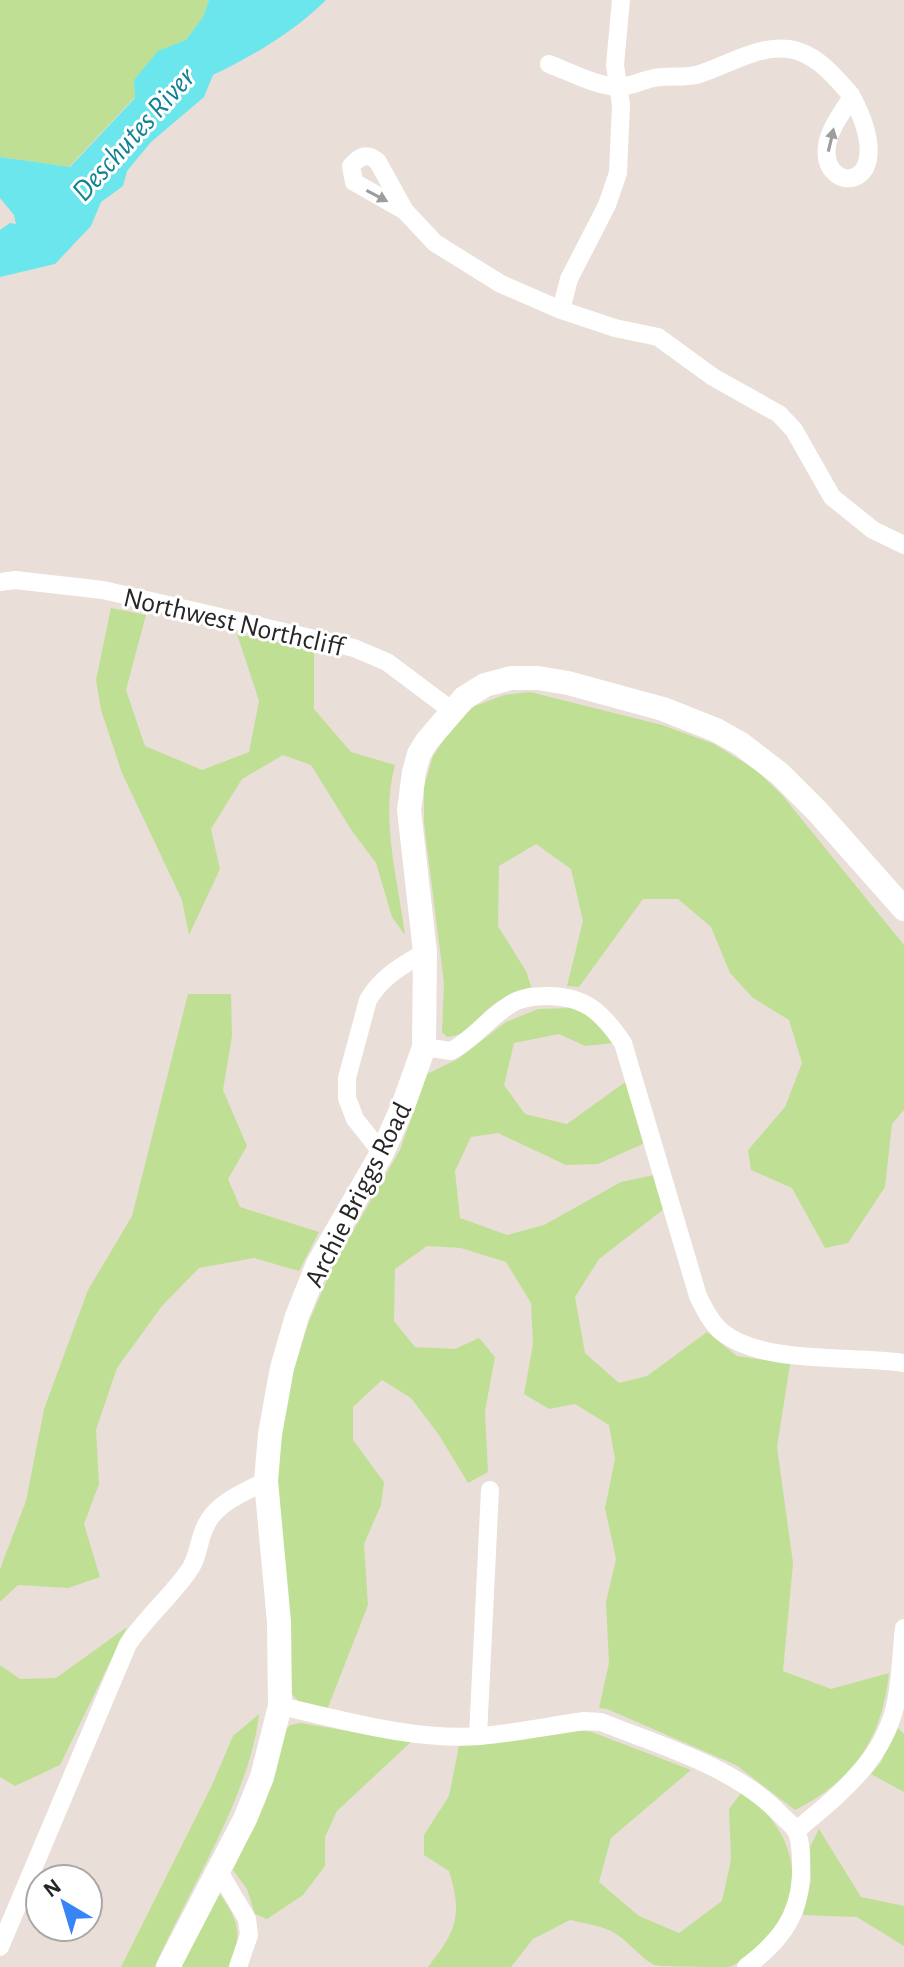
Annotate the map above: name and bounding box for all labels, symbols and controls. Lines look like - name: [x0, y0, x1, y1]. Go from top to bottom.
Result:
- water label: Deschutes River: [66, 61, 202, 207]
- one-way arrow: [825, 128, 838, 153]
- one-way arrow: [366, 189, 388, 203]
- street label: Northwest Northcliff: [121, 584, 348, 662]
- street label: Archie Briggs Road: [300, 1098, 417, 1292]
- north arrow: [24, 1863, 104, 1943]
- text: N: [40, 1875, 65, 1901]

